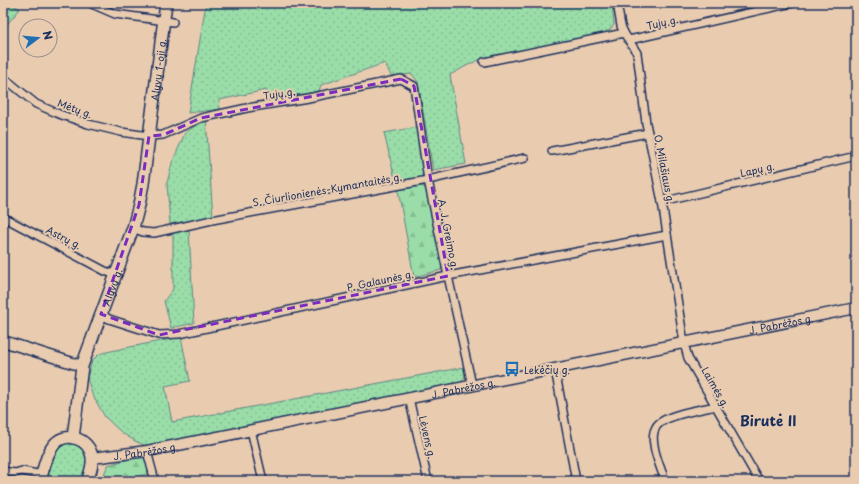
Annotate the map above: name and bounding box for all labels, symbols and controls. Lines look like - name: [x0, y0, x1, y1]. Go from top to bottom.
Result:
- street label: Tujų g.: [645, 11, 679, 33]
- north arrow: [18, 18, 58, 58]
- text: N: [39, 29, 58, 42]
- street label: Alyvų 1-oji g.: [146, 38, 169, 102]
- street label: Tujų g.: [262, 83, 296, 103]
- street label: Mėtų g.: [55, 95, 95, 121]
- street label: O. Milašiaus g.: [651, 133, 679, 205]
- street label: Lapų g.: [738, 158, 776, 180]
- street label: S. Čiurlionienės-Kymantaitės g.: [251, 168, 403, 211]
- street label: A. J. Greimo g.: [435, 197, 463, 271]
- street label: Astrų g.: [44, 222, 84, 252]
- street label: Alyvų g.: [97, 266, 125, 308]
- street label: P. Galaunės g.: [345, 266, 415, 294]
- street label: J. Pabrėžos g.: [747, 309, 814, 337]
- bus stop icon: Lekėčių g.: [503, 360, 521, 378]
- place label: Lekėčių g.: [524, 362, 570, 377]
- street label: Laimės g.: [698, 364, 734, 410]
- street label: J. Pabrėžos g.: [430, 374, 497, 401]
- district label: Birutė II: [740, 410, 796, 431]
- street label: Lėvens g.: [416, 414, 440, 460]
- street label: J. Pabrėžos g.: [112, 438, 179, 463]

